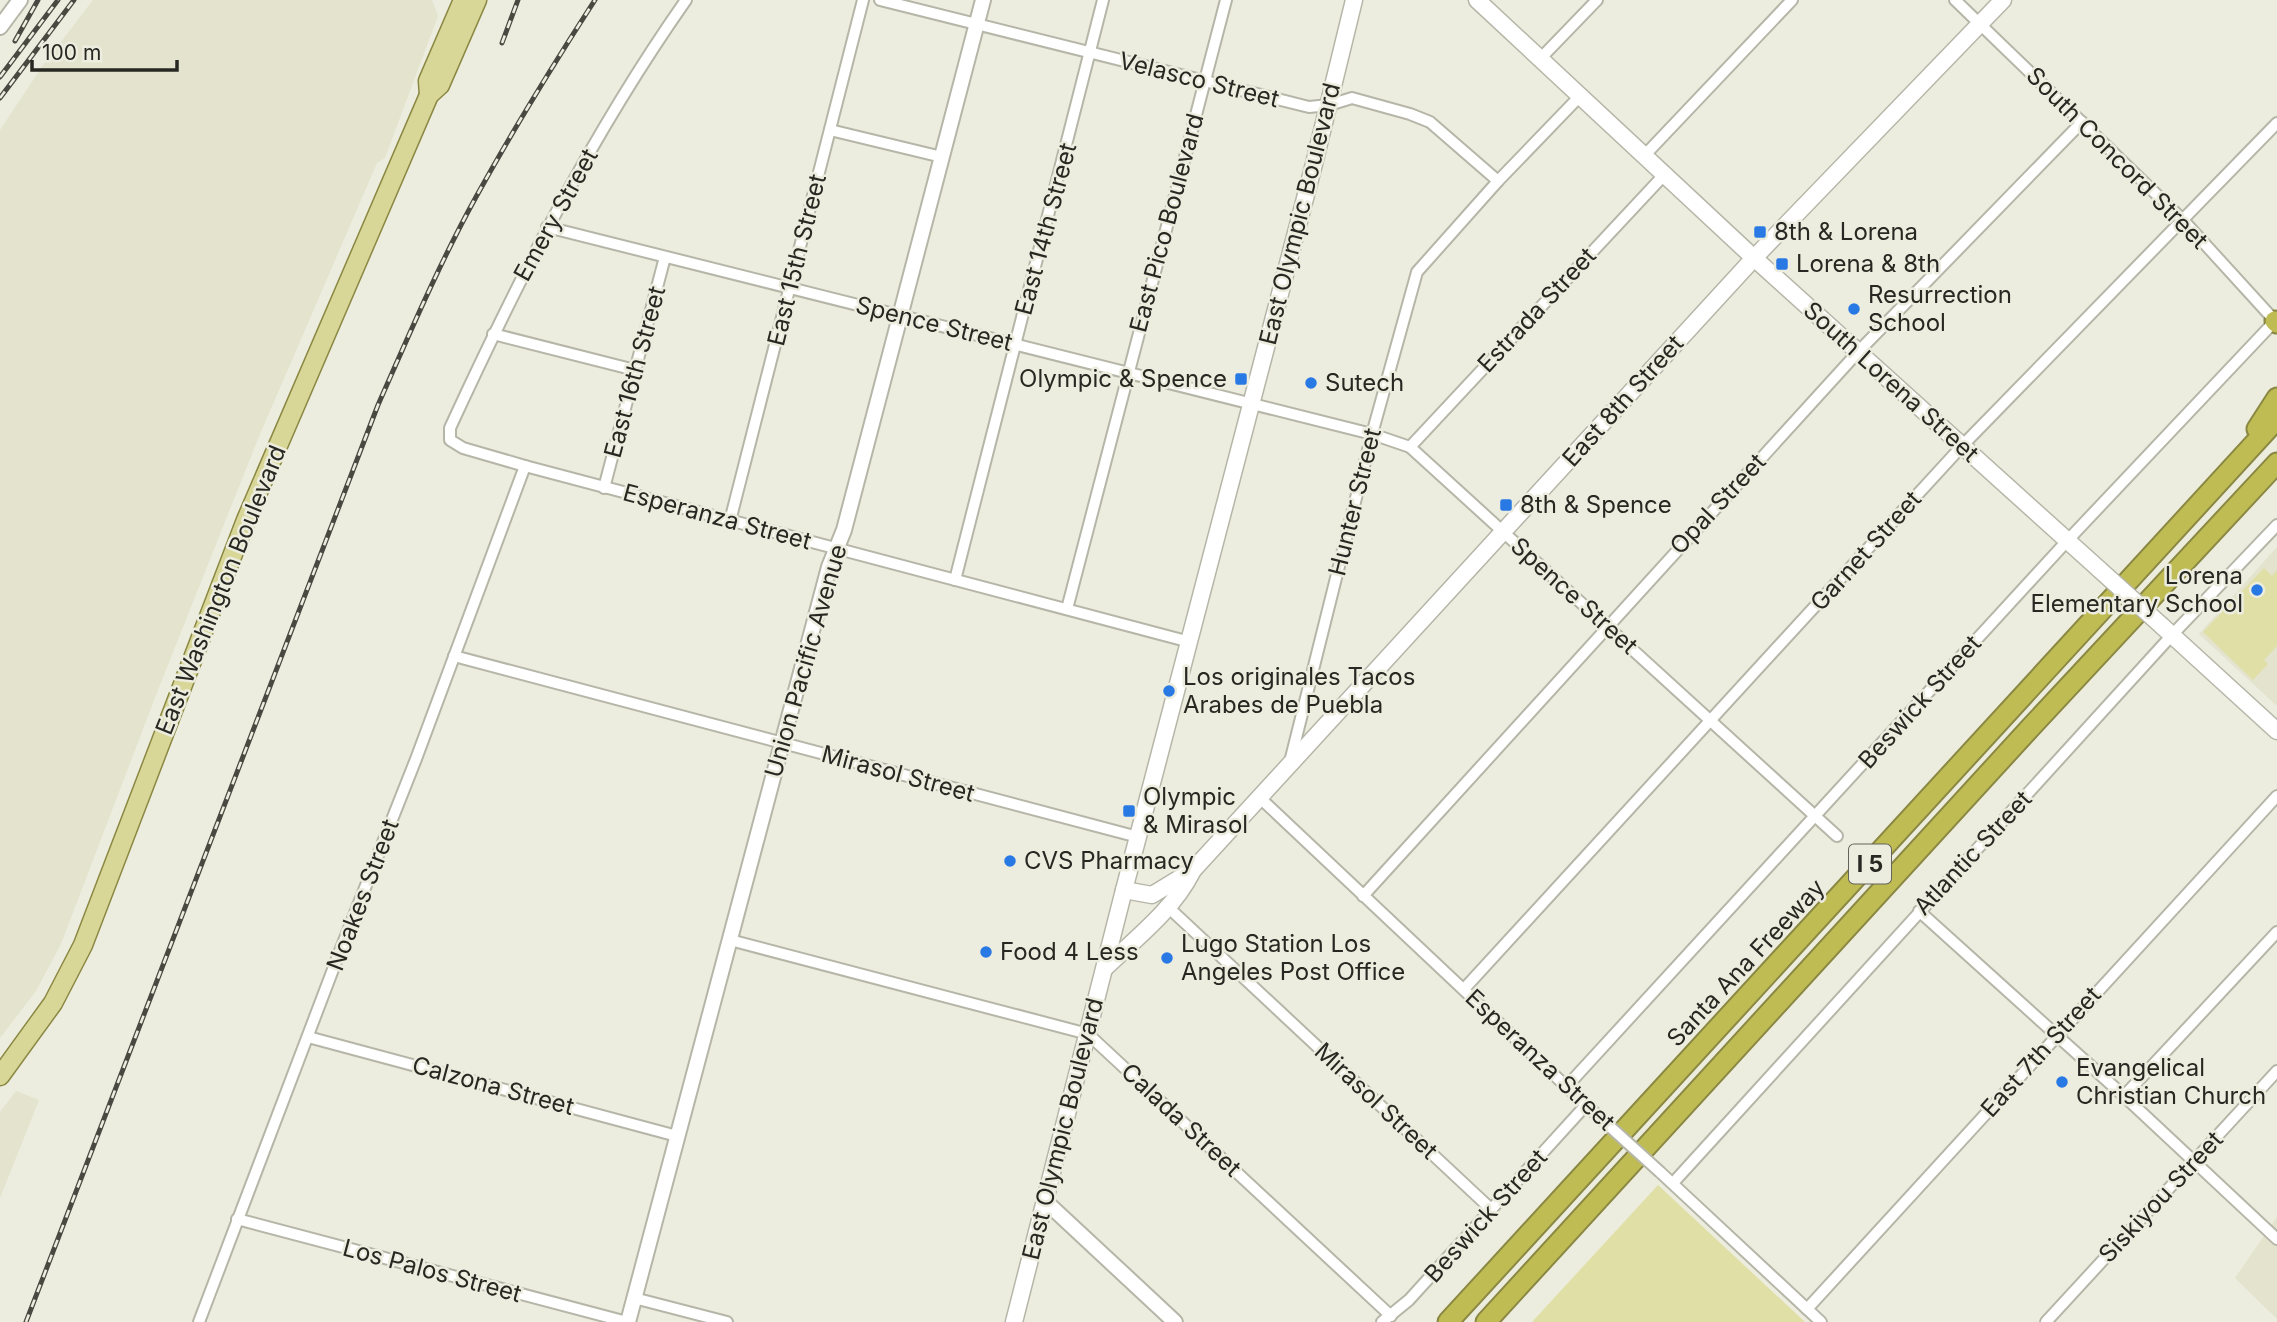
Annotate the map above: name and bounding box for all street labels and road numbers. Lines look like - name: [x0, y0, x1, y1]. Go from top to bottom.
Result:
- street label: Velasco Street: [1116, 46, 1282, 113]
- street label: South Concord Street: [2021, 61, 2214, 255]
- street label: East Olympic Boulevard: [1253, 80, 1346, 348]
- street label: East Pico Boulevard: [1123, 110, 1210, 335]
- street label: East 14th Street: [1009, 140, 1082, 318]
- street label: Emery Street: [507, 143, 604, 286]
- street label: East 15th Street: [761, 171, 832, 349]
- street label: Estrada Street: [1471, 241, 1602, 378]
- street label: East 16th Street: [598, 283, 671, 461]
- street label: Spence Street: [853, 290, 1016, 357]
- street label: South Lorena Street: [1798, 295, 1985, 468]
- street label: East 8th Street: [1556, 329, 1689, 472]
- street label: Hunter Street: [1322, 425, 1387, 579]
- street label: East Washington Boulevard: [149, 441, 292, 739]
- street label: Opal Street: [1664, 447, 1772, 560]
- street label: Esperanza Street: [620, 477, 815, 556]
- street label: Garnet Street: [1804, 485, 1927, 617]
- street label: Spence Street: [1505, 531, 1644, 660]
- street label: Union Pacific Avenue: [758, 541, 853, 781]
- street label: Beswick Street: [1852, 629, 1987, 774]
- street label: Mirasol Street: [818, 739, 978, 808]
- street label: Atlantic Street: [1908, 784, 2038, 921]
- street label: Noakes Street: [320, 815, 405, 975]
- road number: I 5: [1849, 844, 1891, 884]
- street label: Santa Ana Freeway: [1661, 873, 1831, 1052]
- street label: East 7th Street: [1975, 980, 2107, 1123]
- street label: Esperanza Street: [1460, 983, 1621, 1136]
- street label: East Olympic Boulevard: [1016, 995, 1109, 1263]
- street label: Mirasol Street: [1309, 1036, 1444, 1165]
- street label: Calzona Street: [409, 1050, 577, 1121]
- street label: Calada Street: [1116, 1057, 1247, 1182]
- street label: Siskiyou Street: [2092, 1125, 2229, 1268]
- street label: Beswick Street: [1418, 1143, 1553, 1288]
- street label: Los Palos Street: [340, 1233, 525, 1308]

